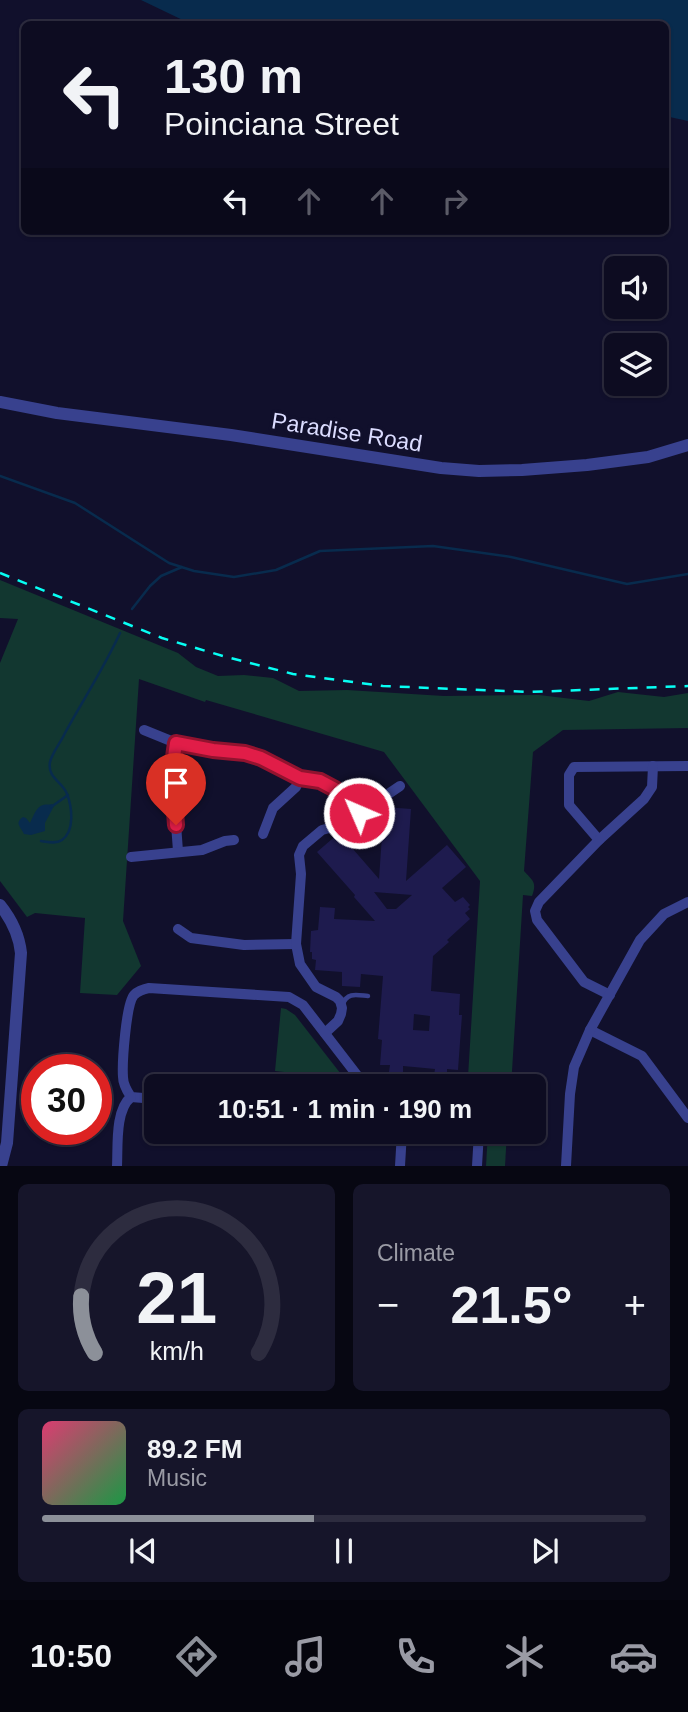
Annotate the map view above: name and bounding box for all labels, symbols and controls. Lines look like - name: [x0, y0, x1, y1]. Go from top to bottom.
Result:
- icon: left: [49, 49, 140, 140]
- text: 130 m: [164, 49, 303, 103]
- text: Poinciana Street: [164, 106, 399, 142]
- icon: left: [217, 182, 255, 220]
- icon: ahead: [290, 182, 328, 220]
- icon: ahead: [363, 182, 401, 220]
- icon: right: [436, 182, 474, 220]
- map controls: [604, 256, 667, 396]
- button: sound: [604, 256, 667, 319]
- button: layers: [604, 333, 667, 396]
- street label: Paradise Road: [270, 407, 424, 457]
- pin: [146, 753, 206, 825]
- icon: arrive: [157, 764, 195, 802]
- position arrow: [322, 776, 396, 850]
- speed limit sign: 30: [21, 1054, 112, 1145]
- text: 10:51 · 1 min · 190 m: [218, 1094, 472, 1124]
- text: Climate: [377, 1240, 455, 1266]
- text: 21: [136, 1258, 217, 1339]
- text: 21.5°: [450, 1276, 573, 1334]
- text: −: [377, 1284, 399, 1326]
- text: +: [624, 1284, 646, 1326]
- text: km/h: [149, 1337, 204, 1365]
- text: 89.2 FM: [147, 1434, 242, 1464]
- text: Music: [147, 1465, 207, 1491]
- icon: previous: [124, 1532, 162, 1570]
- icon: pause: [325, 1532, 363, 1570]
- icon: next: [526, 1532, 564, 1570]
- icon: directions: [172, 1632, 221, 1681]
- icon: music: [281, 1632, 330, 1681]
- icon: phone: [391, 1632, 440, 1681]
- icon: climate: [500, 1632, 549, 1681]
- icon: car: [609, 1632, 658, 1681]
- text: 10:50: [30, 1638, 112, 1674]

